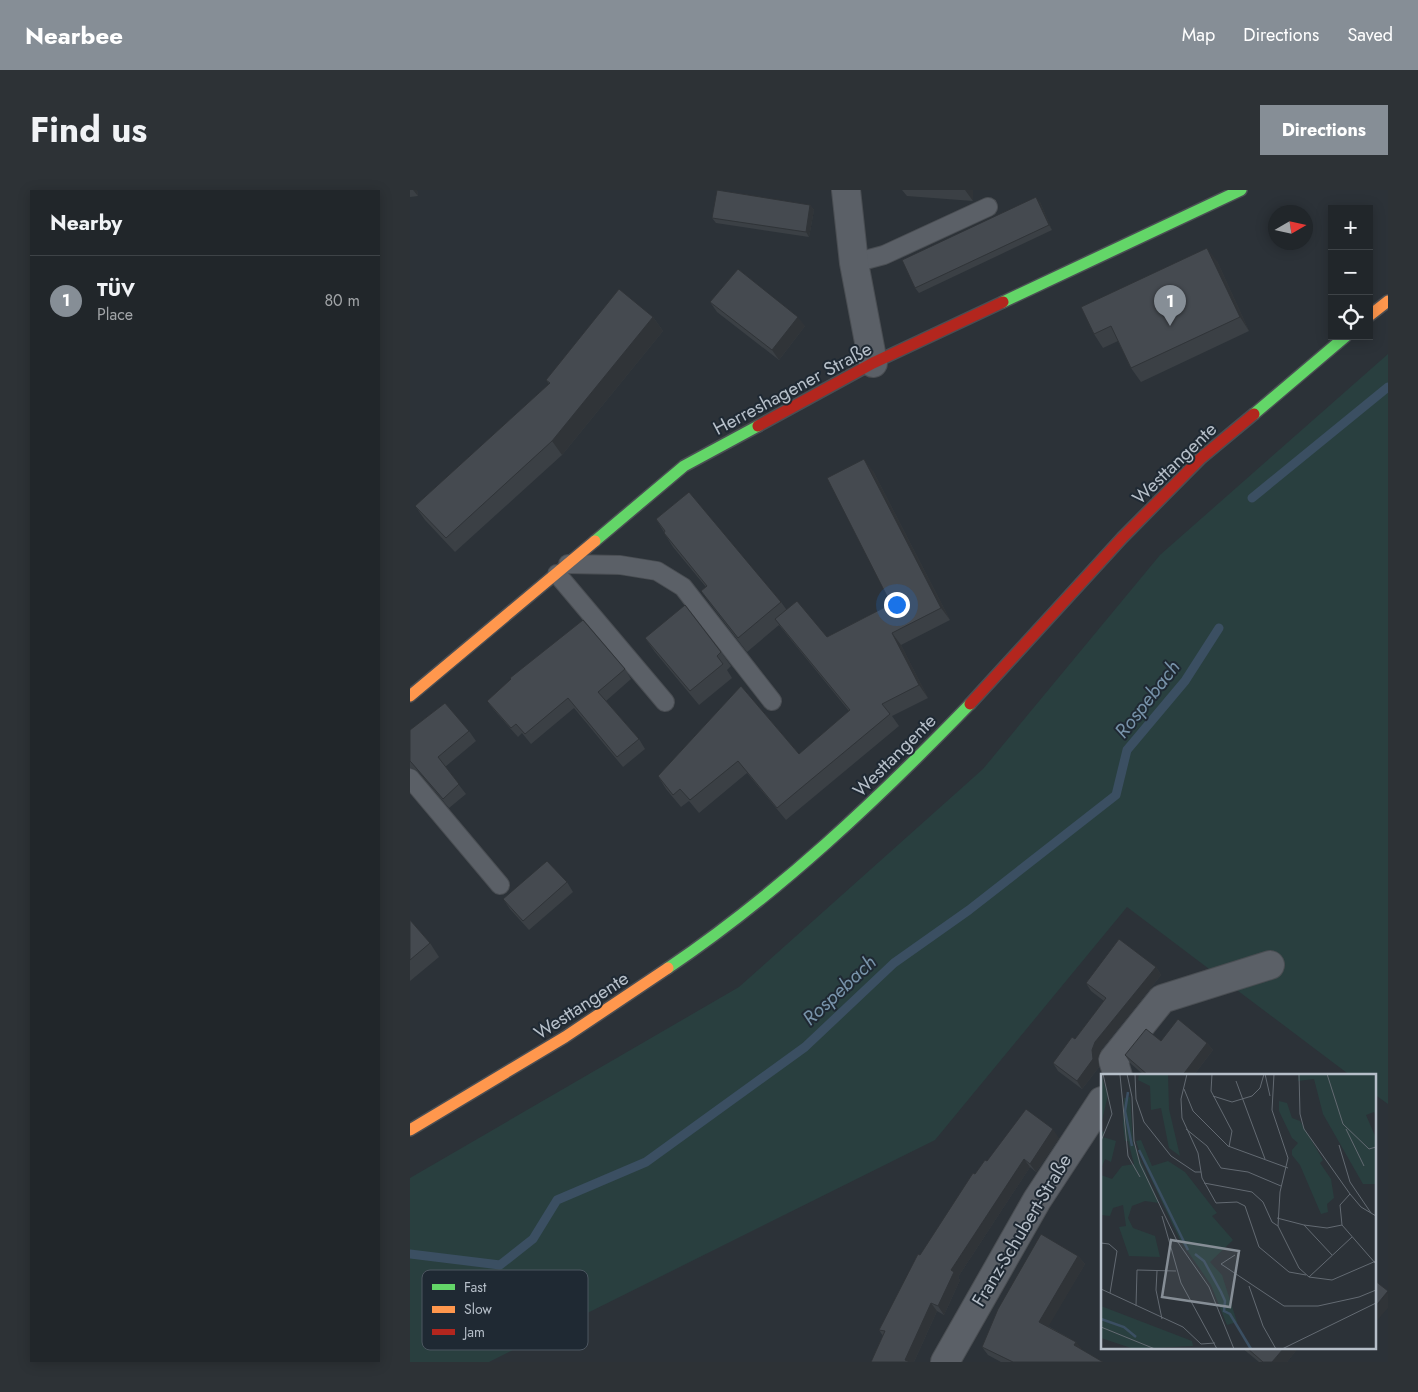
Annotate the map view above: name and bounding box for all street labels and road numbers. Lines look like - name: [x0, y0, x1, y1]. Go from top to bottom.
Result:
- street label: Herreshagener Straße: [708, 335, 877, 442]
- street label: Westtangente: [1126, 416, 1223, 511]
- street label: Westtangente: [847, 708, 942, 803]
- street label: Westtangente: [529, 965, 634, 1046]
- street label: Franz-Schubert-Straße: [965, 1149, 1078, 1312]

